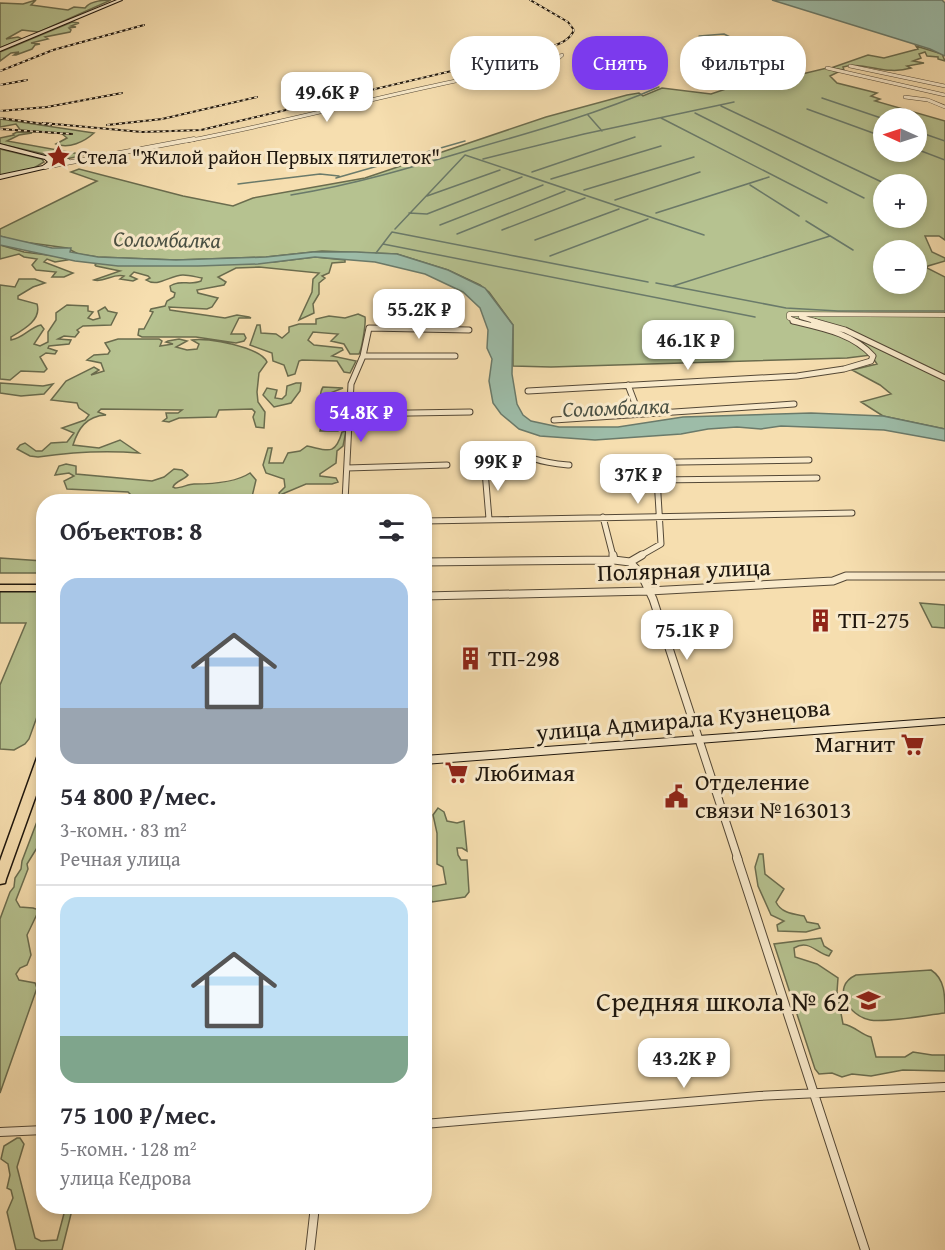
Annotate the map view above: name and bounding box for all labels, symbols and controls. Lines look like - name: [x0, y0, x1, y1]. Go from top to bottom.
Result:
- chip: Купить: [450, 36, 560, 90]
- chip: Снять: [572, 36, 668, 90]
- chip: Фильтры: [680, 36, 806, 90]
- pin: 49.6K ₽: [272, 72, 382, 123]
- text: 49.6K ₽: [295, 77, 359, 106]
- north arrow: [873, 108, 927, 162]
- map controls: [873, 108, 927, 294]
- place label: Стела "Жилой район Первых пятилеток": [77, 142, 440, 171]
- place icon: Стела "Жилой район Первых пятилеток": [46, 144, 72, 170]
- button: +: [873, 174, 927, 228]
- water label: Соломбалка: [113, 222, 221, 256]
- button: −: [873, 240, 927, 294]
- pin: 55.2K ₽: [364, 289, 474, 340]
- text: 55.2K ₽: [387, 294, 451, 323]
- pin: 46.1K ₽: [633, 320, 743, 371]
- text: 46.1K ₽: [656, 325, 720, 354]
- water label: Соломбалка: [562, 389, 670, 425]
- pin: 54.8K ₽: [306, 392, 416, 443]
- text: 54.8K ₽: [329, 397, 393, 426]
- pin: 99K ₽: [456, 441, 540, 492]
- text: 99K ₽: [474, 446, 522, 475]
- pin: 37K ₽: [596, 454, 680, 505]
- text: 37K ₽: [614, 459, 662, 488]
- text: Объектов: 8: [60, 511, 203, 550]
- icon: filters: [375, 514, 408, 547]
- street label: Полярная улица: [597, 549, 772, 590]
- place label: ТП-275: [838, 602, 910, 637]
- building icon: ТП-275: [807, 607, 833, 633]
- pin: 75.1K ₽: [632, 610, 742, 661]
- text: 75.1K ₽: [655, 615, 719, 644]
- icon: home: [180, 617, 288, 725]
- place label: ТП-298: [488, 640, 560, 675]
- building icon: ТП-298: [457, 645, 483, 671]
- street label: улица Адмирала Кузнецова: [534, 689, 832, 750]
- place label: Магнит: [815, 726, 895, 761]
- supermarket icon: Магнит: [900, 731, 926, 757]
- place label: Любимая: [475, 755, 575, 790]
- supermarket icon: Любимая: [444, 760, 470, 786]
- place label: Отделение связи №163013: [695, 764, 851, 827]
- text: 54 800 ₽/мес.: [60, 776, 216, 815]
- public building icon: Отделение связи №163013: [664, 783, 690, 809]
- text: 3-комн. · 83 m²: [60, 815, 187, 844]
- text: Речная улица: [60, 844, 180, 873]
- icon: home: [180, 936, 288, 1044]
- place label: Средняя школа № 62: [596, 980, 850, 1021]
- school or university icon: Средняя школа № 62: [855, 988, 881, 1014]
- pin: 43.2K ₽: [629, 1038, 739, 1089]
- text: 43.2K ₽: [652, 1043, 716, 1072]
- text: 75 100 ₽/мес.: [60, 1095, 216, 1134]
- text: 5-комн. · 128 m²: [60, 1134, 196, 1163]
- text: улица Кедрова: [60, 1163, 191, 1192]

